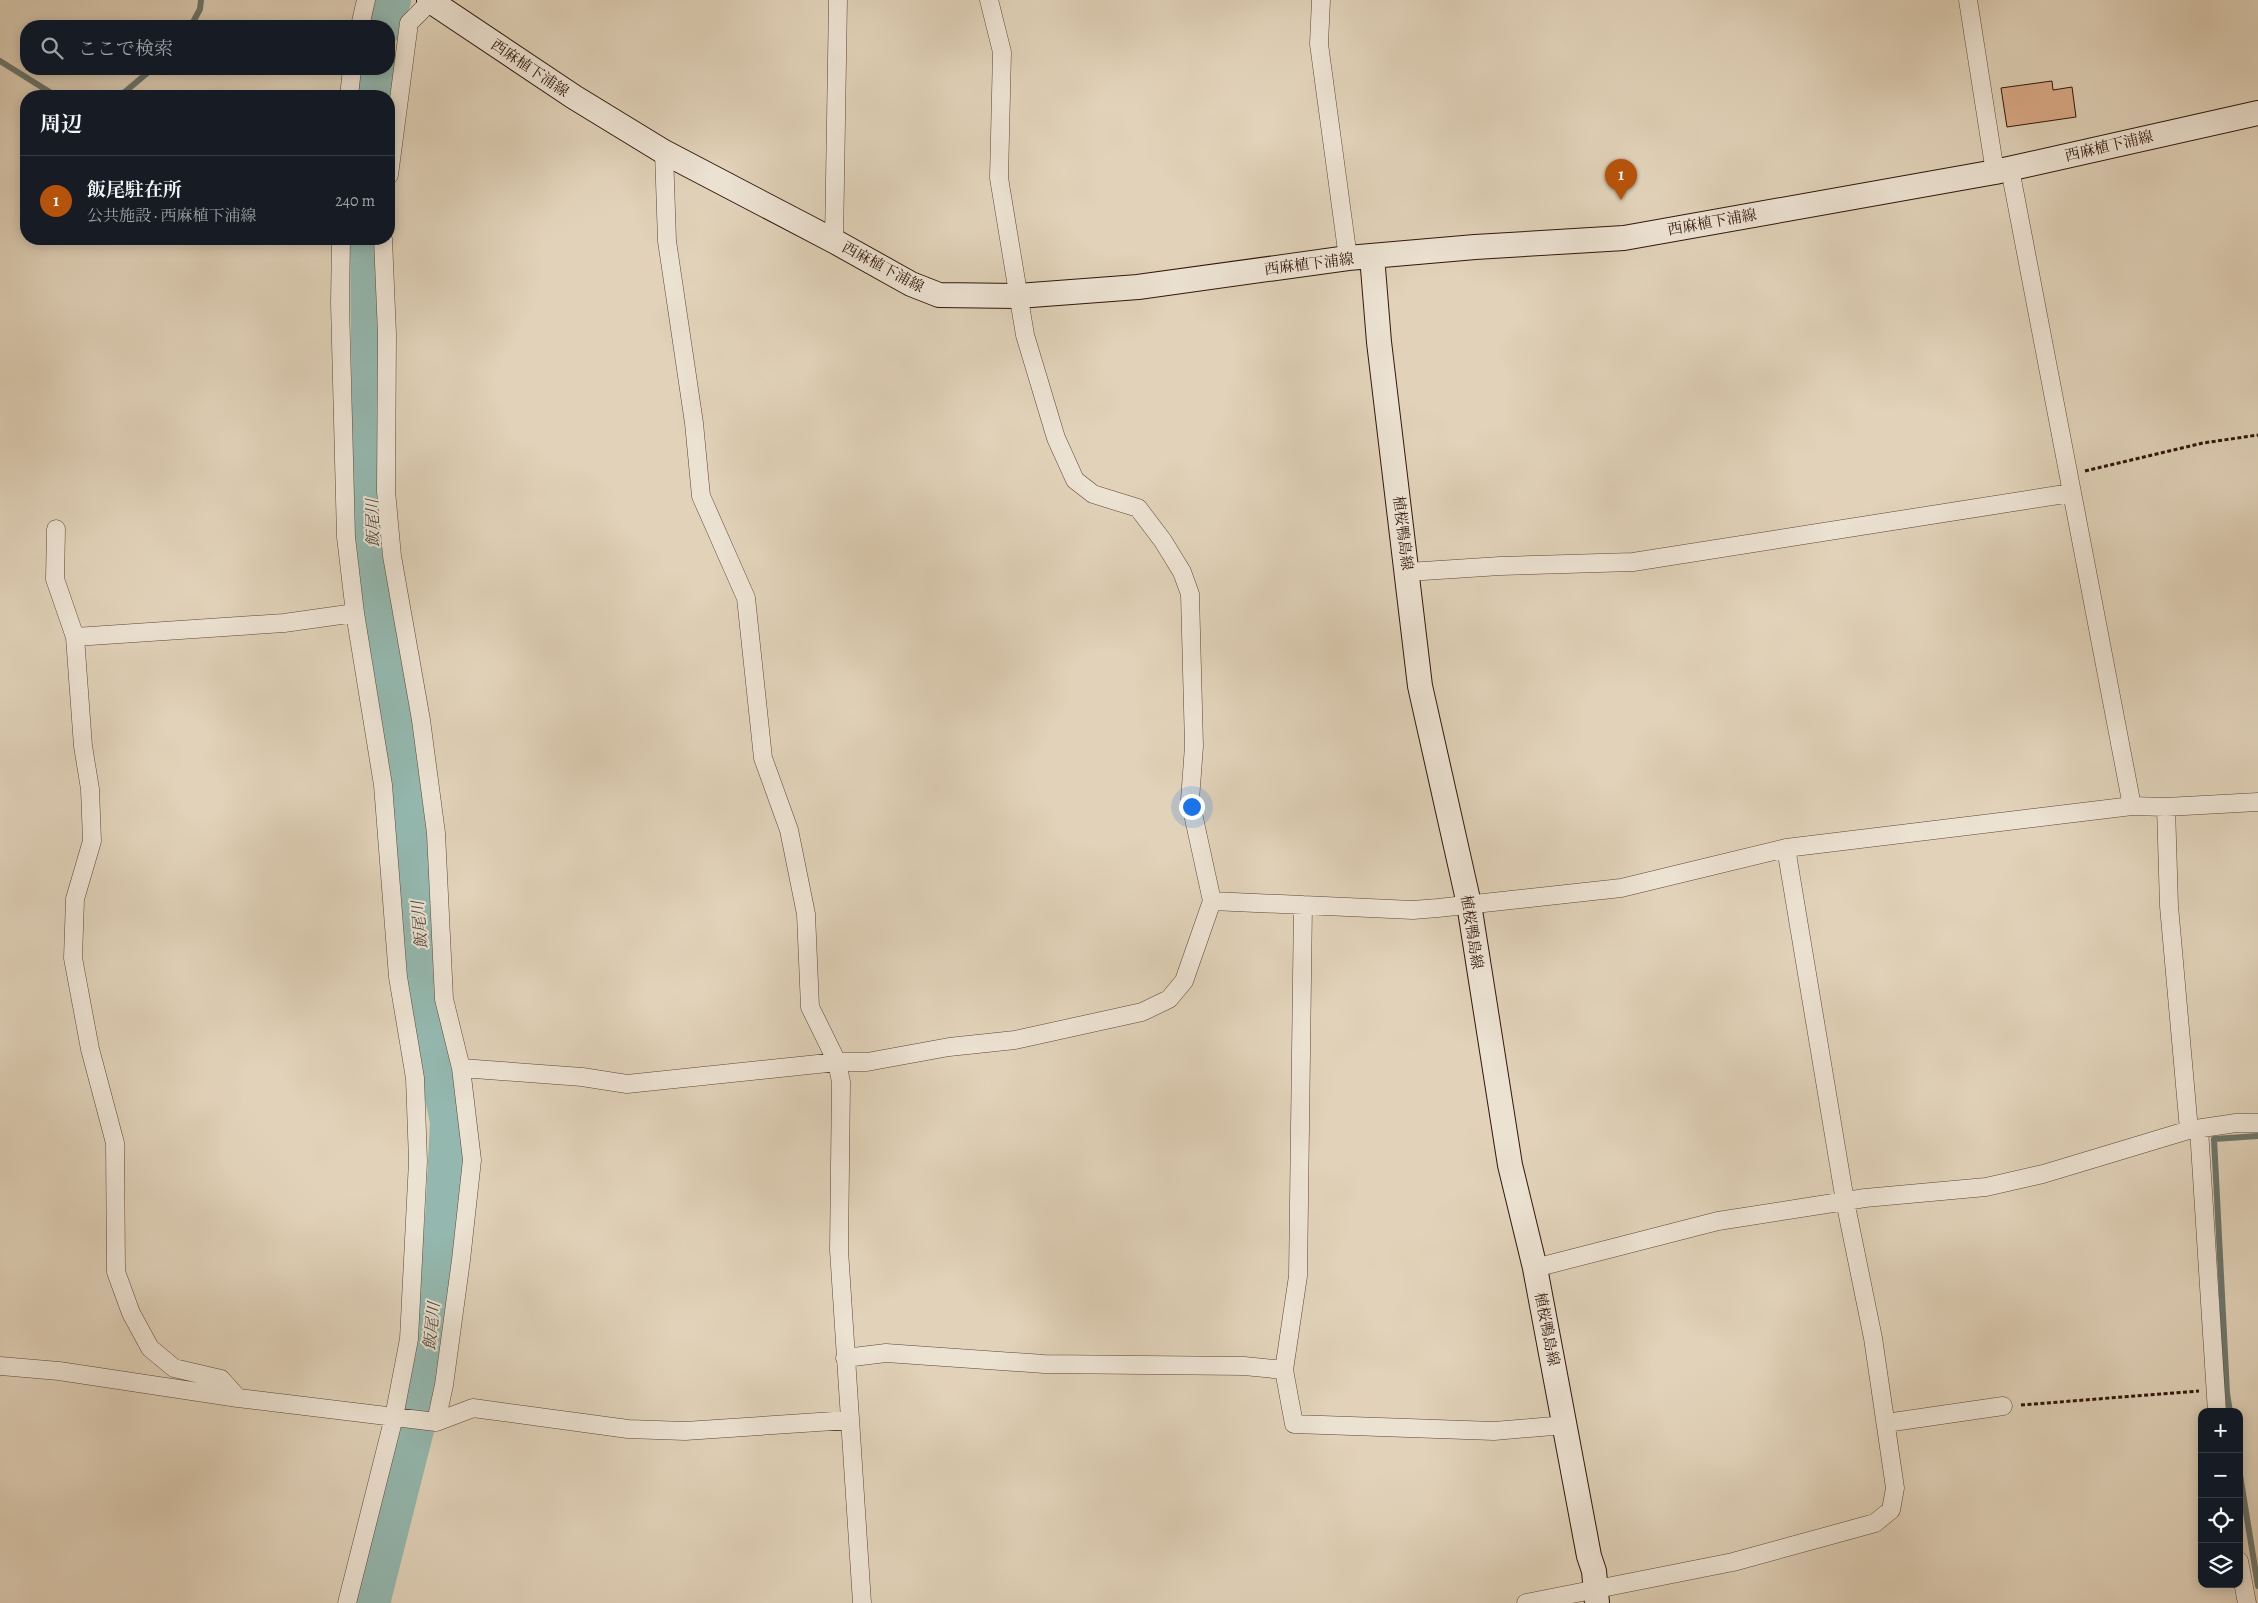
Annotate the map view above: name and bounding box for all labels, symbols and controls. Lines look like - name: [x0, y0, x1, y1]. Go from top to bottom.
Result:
- search box: [20, 20, 395, 75]
- icon: search: [38, 34, 66, 62]
- street label: 西麻植下浦線: [487, 35, 573, 101]
- text: ここで検索: [78, 36, 173, 62]
- text: 周辺: [40, 110, 82, 138]
- street label: 西麻植下浦線: [2063, 126, 2155, 166]
- pin: 1: [1605, 159, 1637, 200]
- text: 飯尾駐在所: [87, 177, 182, 203]
- text: 1: [53, 190, 59, 212]
- text: 240 m: [335, 190, 375, 212]
- street label: 西麻植下浦線: [1666, 204, 1758, 240]
- text: 公共施設 · 西麻植下浦線: [87, 205, 257, 227]
- street label: 西麻植下浦線: [839, 237, 927, 297]
- street label: 西麻植下浦線: [1263, 249, 1355, 279]
- street label: 植桜鴨島線: [1389, 495, 1417, 571]
- water label: 飯尾川: [362, 497, 384, 547]
- your location: [1179, 794, 1205, 820]
- street label: 植桜鴨島線: [1456, 893, 1488, 971]
- water label: 飯尾川: [407, 898, 433, 950]
- street label: 植桜鴨島線: [1530, 1290, 1564, 1368]
- water label: 飯尾川: [419, 1299, 446, 1351]
- map controls: [2198, 1408, 2243, 1588]
- button: +: [2198, 1408, 2243, 1453]
- button: −: [2198, 1453, 2243, 1498]
- button: locate: [2198, 1498, 2243, 1543]
- button: layers: [2198, 1543, 2243, 1588]

